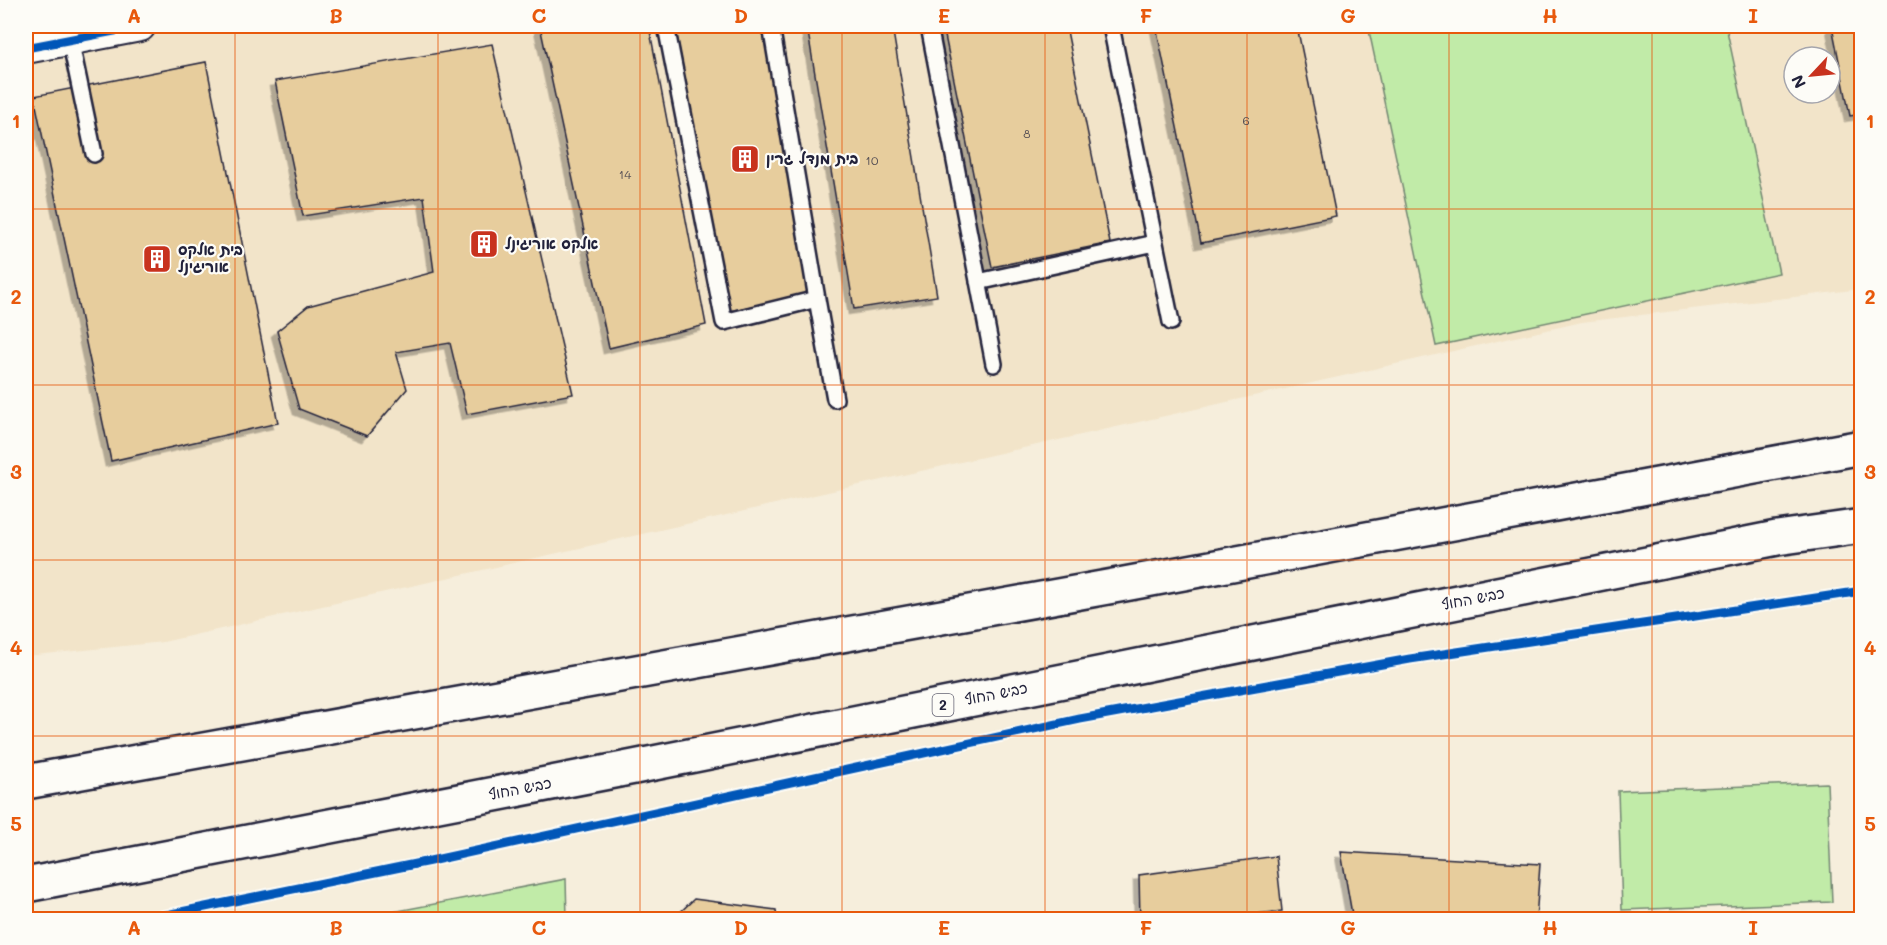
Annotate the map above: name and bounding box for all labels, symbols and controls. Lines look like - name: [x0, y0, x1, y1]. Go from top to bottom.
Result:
- text: A: [127, 2, 141, 28]
- text: B: [329, 2, 343, 28]
- text: C: [532, 2, 547, 28]
- text: D: [734, 2, 748, 28]
- text: E: [938, 2, 950, 28]
- text: F: [1140, 2, 1153, 28]
- text: G: [1340, 2, 1356, 28]
- text: H: [1542, 2, 1558, 28]
- text: I: [1748, 2, 1758, 28]
- north arrow: [1782, 45, 1842, 105]
- text: N: [1786, 72, 1810, 92]
- text: 1: [12, 107, 20, 133]
- text: 1: [1866, 107, 1874, 133]
- house number: 6: [1242, 112, 1250, 128]
- house number: 8: [1023, 125, 1031, 141]
- building icon: בית מנדל גרין: [729, 143, 761, 175]
- place label: בית מנדל גרין: [766, 148, 858, 169]
- house number: 10: [866, 152, 879, 168]
- house number: 14: [619, 166, 631, 182]
- building icon: אלקס אוריגינל: [468, 228, 500, 260]
- place label: אלקס אוריגינל: [505, 233, 598, 253]
- place label: בית אלקס אוריגינל: [178, 239, 243, 276]
- building icon: בית אלקס אוריגינל: [141, 243, 173, 275]
- text: 2: [10, 283, 22, 309]
- text: 2: [1864, 283, 1876, 309]
- text: 3: [10, 458, 22, 484]
- text: 3: [1864, 458, 1876, 484]
- street label: כביש החוף: [1440, 582, 1506, 614]
- text: 4: [10, 634, 23, 660]
- text: 4: [1864, 634, 1877, 660]
- street label: כביש החוף: [963, 677, 1029, 709]
- road number: 2: [932, 694, 954, 716]
- street label: כביש החוף: [487, 772, 553, 804]
- text: 5: [10, 810, 22, 836]
- text: 5: [1864, 810, 1876, 836]
- text: A: [127, 914, 141, 940]
- text: B: [329, 914, 343, 940]
- text: C: [532, 914, 547, 940]
- text: D: [734, 914, 748, 940]
- text: E: [938, 914, 950, 940]
- text: F: [1140, 914, 1153, 940]
- text: G: [1340, 914, 1356, 940]
- text: H: [1542, 914, 1558, 940]
- text: I: [1748, 914, 1758, 940]

